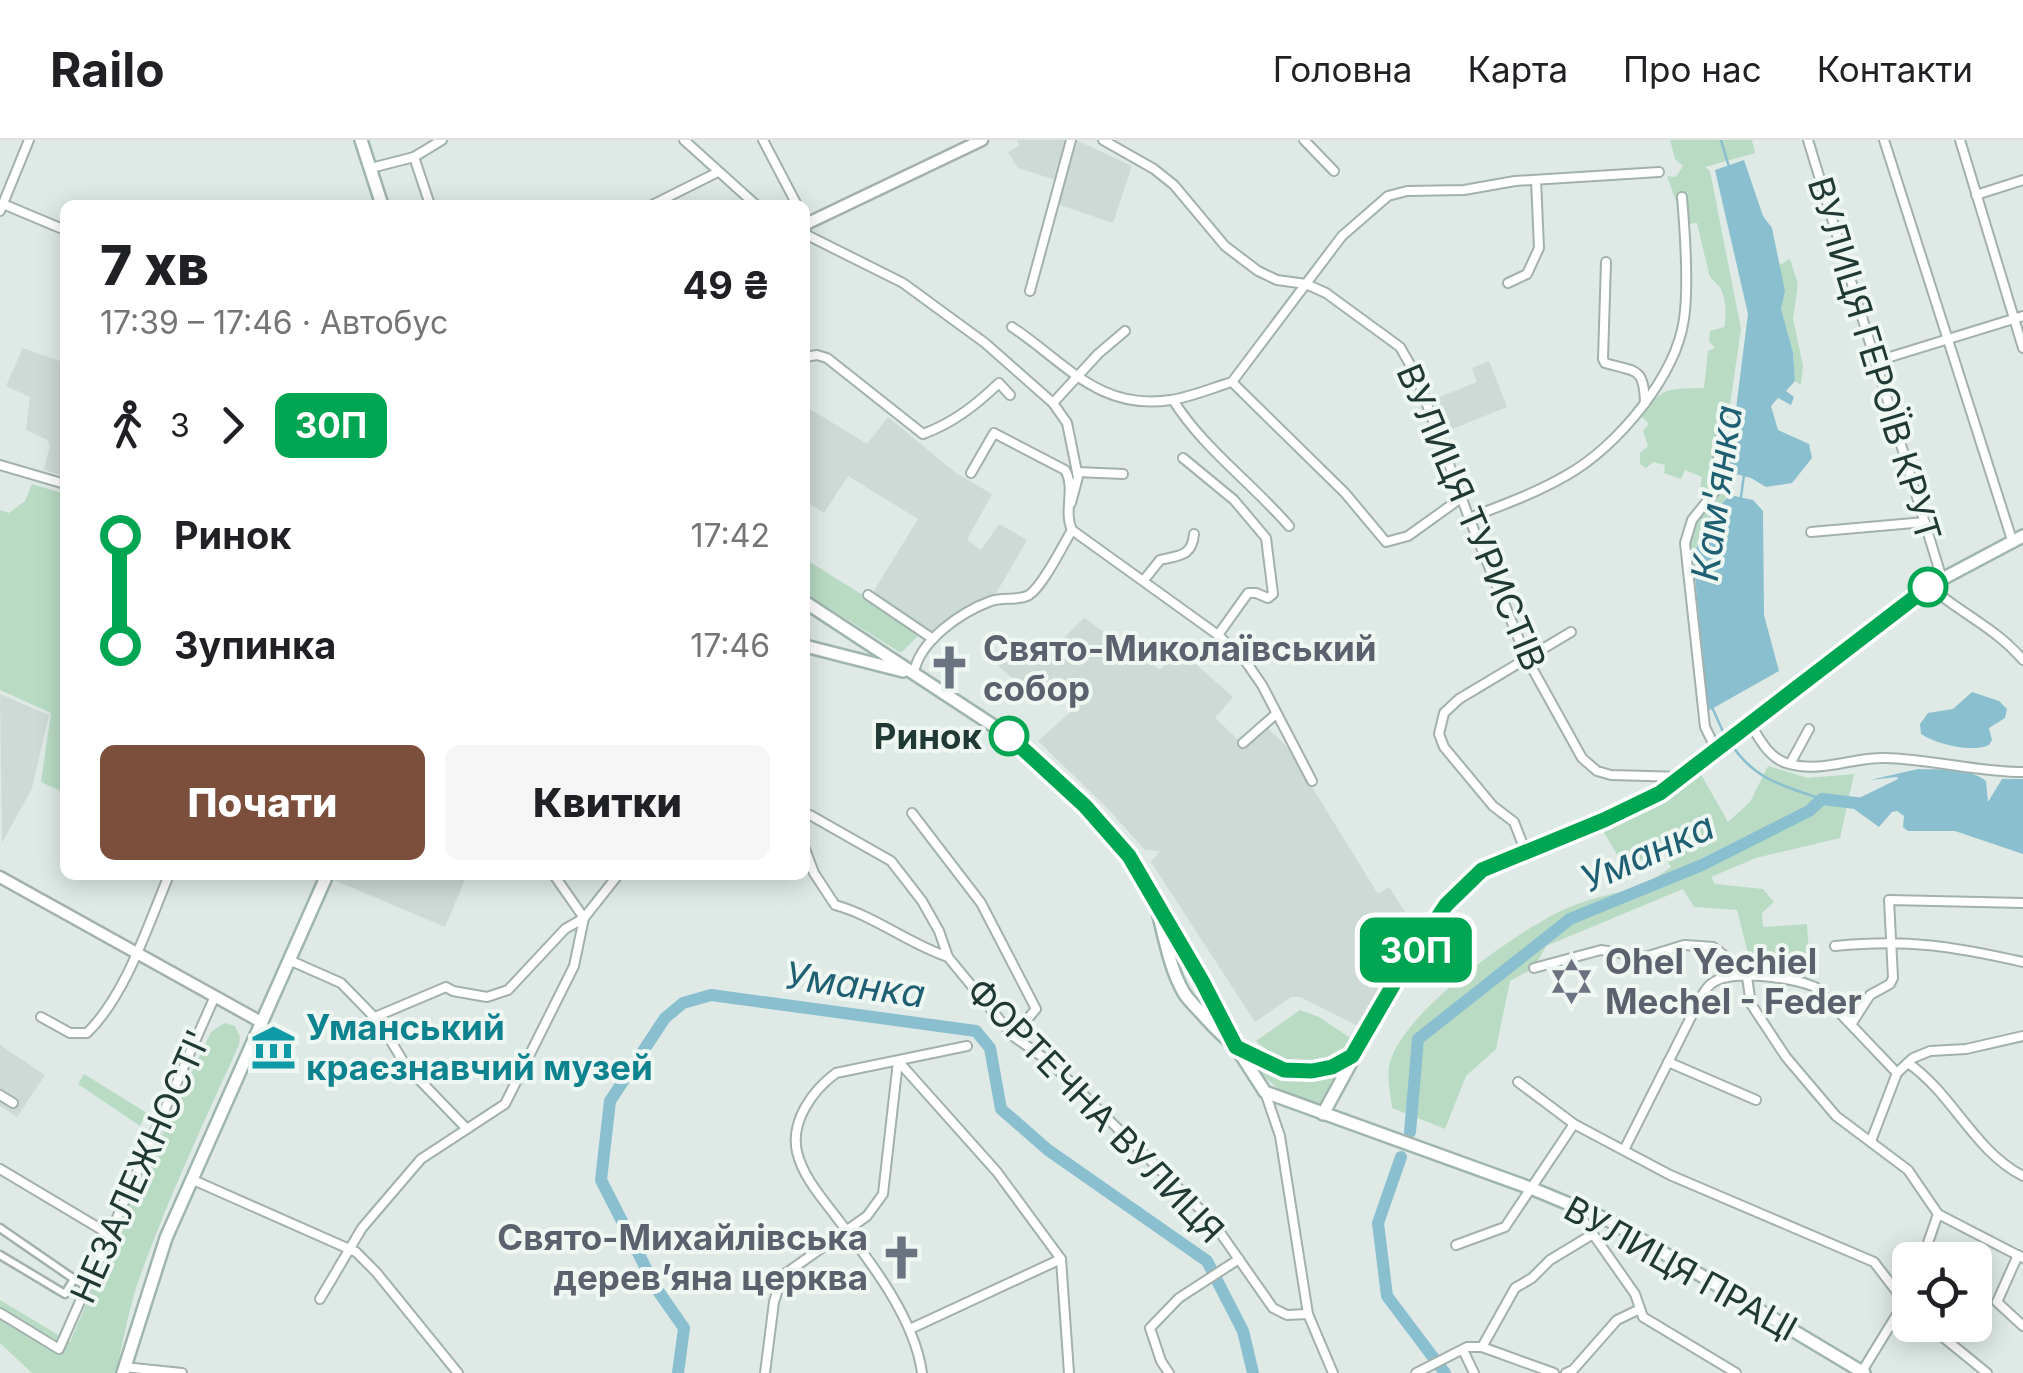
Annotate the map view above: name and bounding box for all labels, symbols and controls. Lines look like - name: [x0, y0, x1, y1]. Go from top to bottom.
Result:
- text: Railo: [50, 40, 165, 99]
- text: Головна: [1273, 48, 1413, 90]
- text: Карта: [1468, 48, 1568, 90]
- text: Про нас: [1623, 48, 1762, 90]
- text: Контакти: [1817, 48, 1973, 90]
- street label: ВУЛИЦЯ ГЕРОЇВ КРУТ: [1800, 172, 1950, 546]
- text: 7 хв: [100, 232, 209, 298]
- text: 49 ₴: [683, 262, 770, 308]
- text: 17:39 – 17:46 · Автобус: [100, 303, 448, 342]
- street label: ВУЛИЦЯ ТУРИСТІВ: [1388, 357, 1556, 677]
- icon: walk: [100, 398, 155, 453]
- icon: forward: [205, 398, 260, 453]
- water label: Кам'янка: [1681, 402, 1751, 584]
- text: 30П: [295, 404, 367, 446]
- text: 3: [170, 406, 190, 445]
- text: Ринок: [174, 512, 291, 558]
- text: 17:42: [691, 516, 770, 555]
- unlabelled marker: [1909, 568, 1947, 606]
- text: Зупинка: [174, 622, 336, 668]
- text: 17:46: [690, 626, 770, 665]
- place label: Свято-Миколаївський собор: [983, 627, 1377, 709]
- church icon: Свято-Миколаївський собор: [926, 644, 974, 692]
- place label: Ринок: [874, 715, 983, 757]
- marker: Ринок: [990, 717, 1028, 755]
- button: Почати: [100, 745, 425, 860]
- button: Квитки: [445, 745, 770, 860]
- water label: Уманка: [1573, 802, 1721, 902]
- line badge: 30П: [1358, 918, 1474, 982]
- text: 30П: [1380, 929, 1452, 971]
- place label: Ohel Yechiel Mechel - Feder: [1605, 940, 1862, 1022]
- water label: Уманка: [782, 951, 928, 1017]
- synagogue icon: Ohel Yechiel Mechel - Feder: [1548, 957, 1596, 1005]
- street label: ФОРТЕЧНА ВУЛИЦЯ: [959, 969, 1233, 1251]
- place label: Уманський краєзнавчий музей: [306, 1006, 653, 1088]
- street label: НЕЗАЛЕЖНОСТІ': [61, 1023, 219, 1309]
- museum icon: Уманський краєзнавчий музей: [249, 1023, 297, 1071]
- street label: ВУЛИЦЯ ПРАЦІ: [1557, 1187, 1805, 1349]
- place label: Свято-Михайлівська деревʼяна церква: [497, 1216, 868, 1298]
- church icon: Свято-Михайлівська деревʼяна церква: [877, 1233, 925, 1281]
- map controls: [1892, 1242, 1992, 1342]
- button: locate: [1892, 1242, 1992, 1342]

